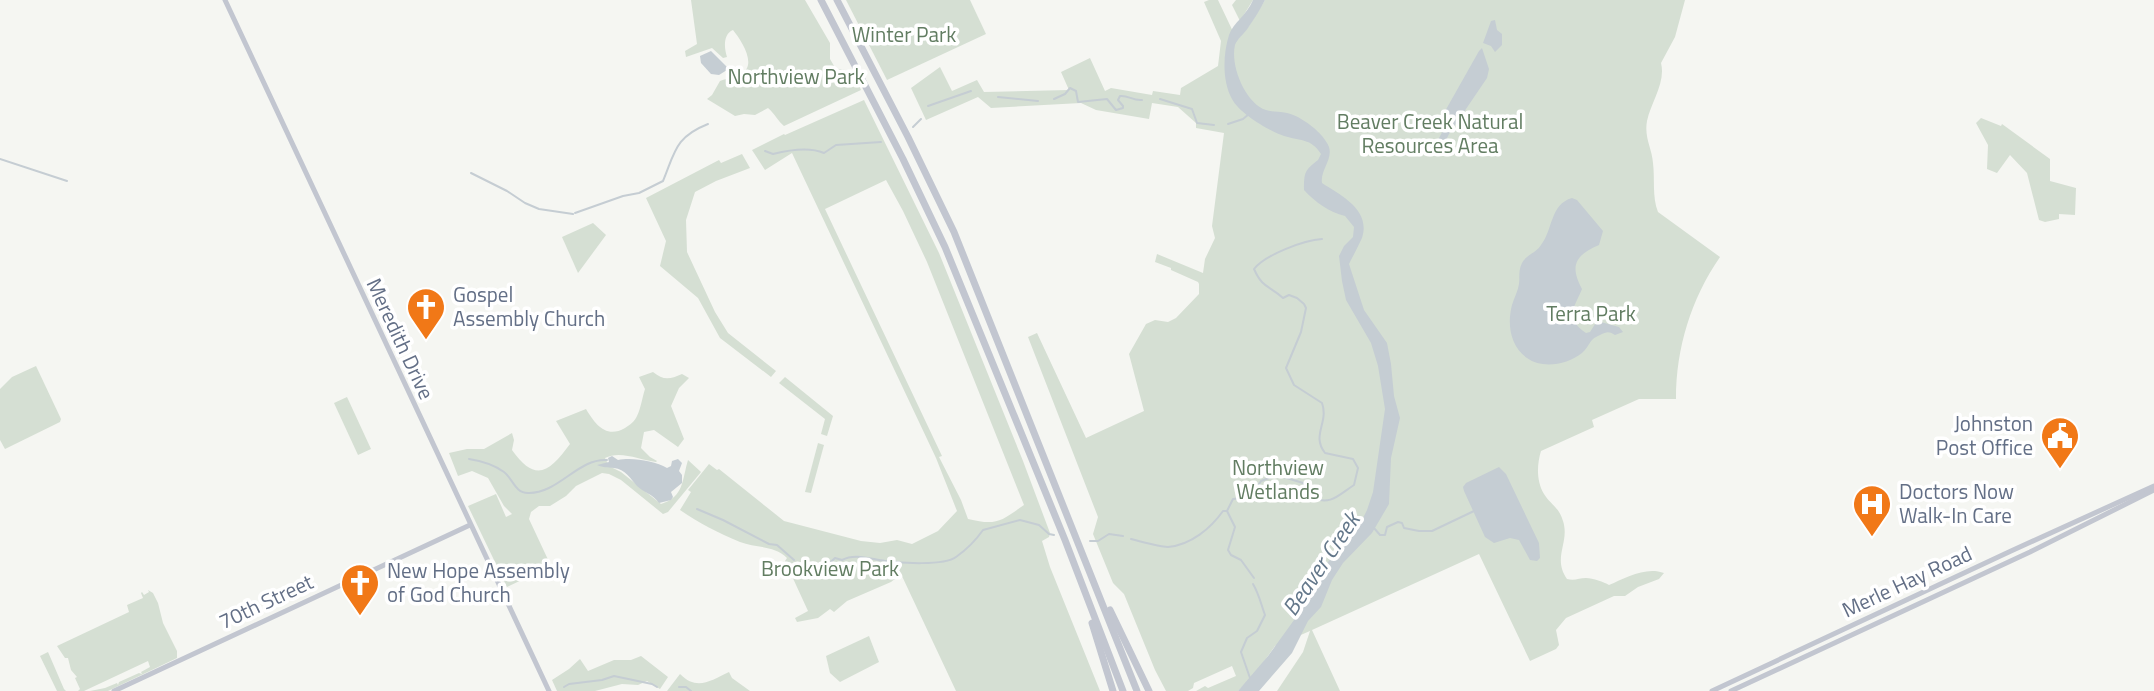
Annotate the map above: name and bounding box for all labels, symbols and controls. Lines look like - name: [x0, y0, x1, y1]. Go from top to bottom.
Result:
- park label: Winter Park: [852, 18, 956, 50]
- park label: Northview Park: [727, 60, 865, 92]
- park label: Beaver Creek Natural Resources Area: [1337, 105, 1523, 161]
- street label: Meredith Drive: [359, 273, 443, 405]
- place label: Gospel Assembly Church: [453, 278, 605, 334]
- church icon: Gospel Assembly Church: [405, 286, 447, 341]
- park label: Terra Park: [1546, 297, 1636, 329]
- place label: Johnston Post Office: [1936, 407, 2033, 463]
- public building icon: Johnston Post Office: [2039, 415, 2081, 470]
- park label: Northview Wetlands: [1232, 451, 1324, 507]
- place label: Doctors Now Walk-In Care: [1899, 475, 2014, 531]
- hospital icon: Doctors Now Walk-In Care: [1851, 483, 1893, 538]
- water label: Beaver Creek: [1273, 503, 1370, 623]
- street label: Merle Hay Road: [1836, 537, 1977, 625]
- park label: Brookview Park: [761, 552, 899, 584]
- place label: New Hope Assembly of God Church: [387, 554, 570, 610]
- church icon: New Hope Assembly of God Church: [339, 562, 381, 617]
- street label: 70th Street: [213, 565, 319, 637]

